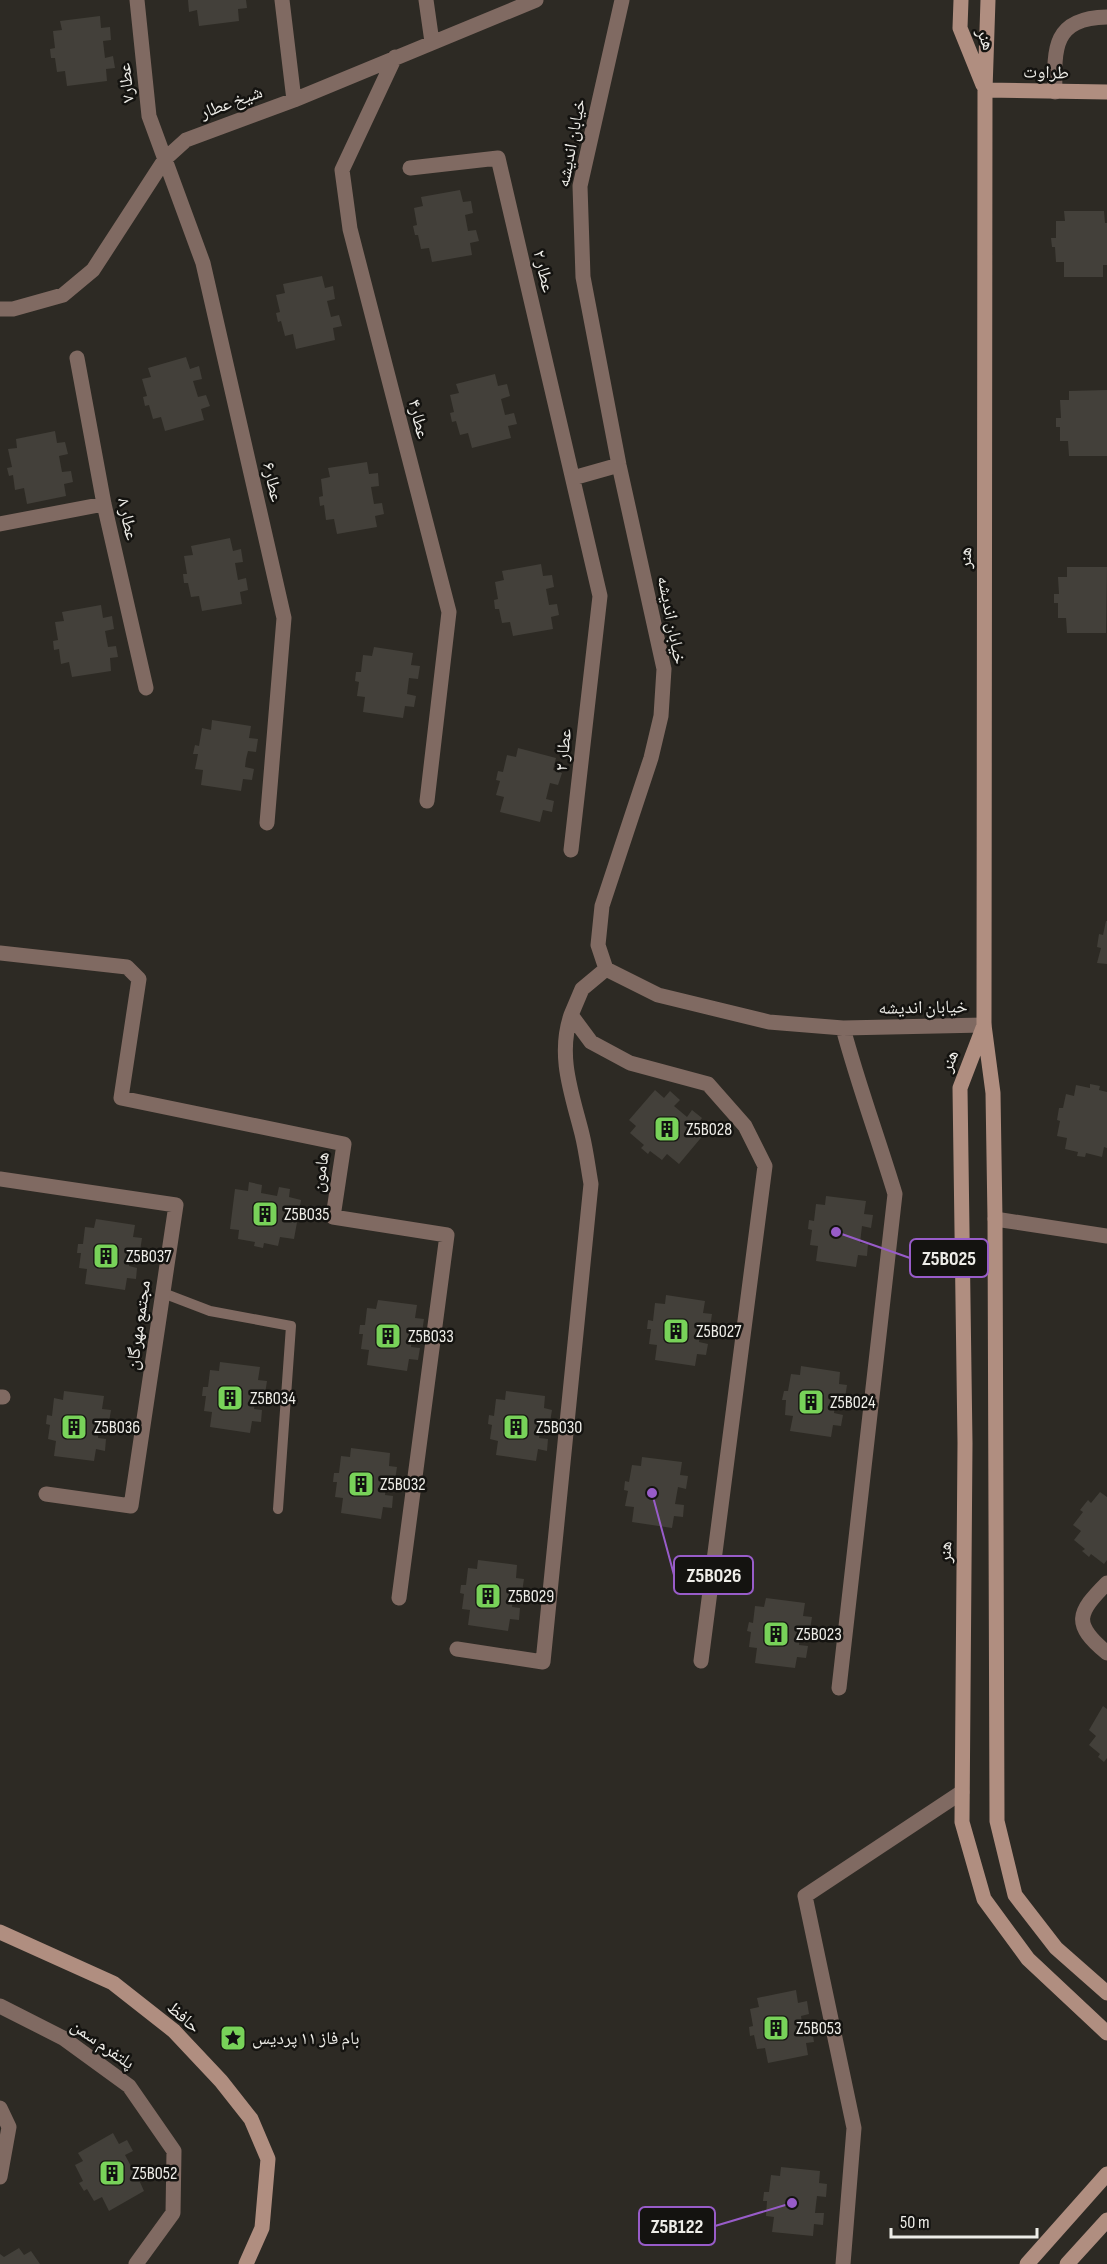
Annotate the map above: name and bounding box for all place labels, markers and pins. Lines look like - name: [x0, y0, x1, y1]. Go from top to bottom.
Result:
- building icon: Z5B028: [652, 1114, 682, 1144]
- place label: Z5B028: [686, 1119, 732, 1140]
- building icon: Z5B035: [250, 1199, 280, 1229]
- place label: Z5B035: [284, 1204, 330, 1225]
- callout: Z5B025: [910, 1239, 988, 1277]
- building icon: Z5B037: [91, 1241, 121, 1271]
- place label: Z5B037: [126, 1246, 172, 1267]
- building icon: Z5B027: [661, 1316, 691, 1346]
- building icon: Z5B033: [373, 1321, 403, 1351]
- place label: Z5B027: [696, 1321, 742, 1342]
- place label: Z5B033: [408, 1326, 454, 1347]
- building icon: Z5B034: [215, 1383, 245, 1413]
- building icon: Z5B024: [796, 1387, 826, 1417]
- place label: Z5B034: [250, 1388, 296, 1409]
- place label: Z5B024: [830, 1392, 876, 1413]
- building icon: Z5B036: [59, 1412, 89, 1442]
- building icon: Z5B030: [501, 1412, 531, 1442]
- place label: Z5B036: [94, 1417, 140, 1438]
- place label: Z5B030: [536, 1417, 582, 1438]
- building icon: Z5B032: [346, 1469, 376, 1499]
- place label: Z5B032: [380, 1474, 426, 1495]
- callout: Z5B026: [674, 1556, 753, 1594]
- building icon: Z5B029: [473, 1581, 503, 1611]
- place label: Z5B029: [508, 1586, 554, 1607]
- building icon: Z5B023: [761, 1619, 791, 1649]
- place label: Z5B023: [796, 1624, 842, 1645]
- building icon: Z5B053: [761, 2013, 791, 2043]
- place label: Z5B053: [796, 2018, 842, 2039]
- place icon: بام فاز ۱۱ پردیس: [218, 2023, 248, 2053]
- place label: بام فاز ۱۱ پردیس: [252, 2028, 360, 2050]
- building icon: Z5B052: [97, 2158, 127, 2188]
- place label: Z5B052: [132, 2163, 177, 2184]
- callout: Z5B122: [639, 2207, 715, 2245]

